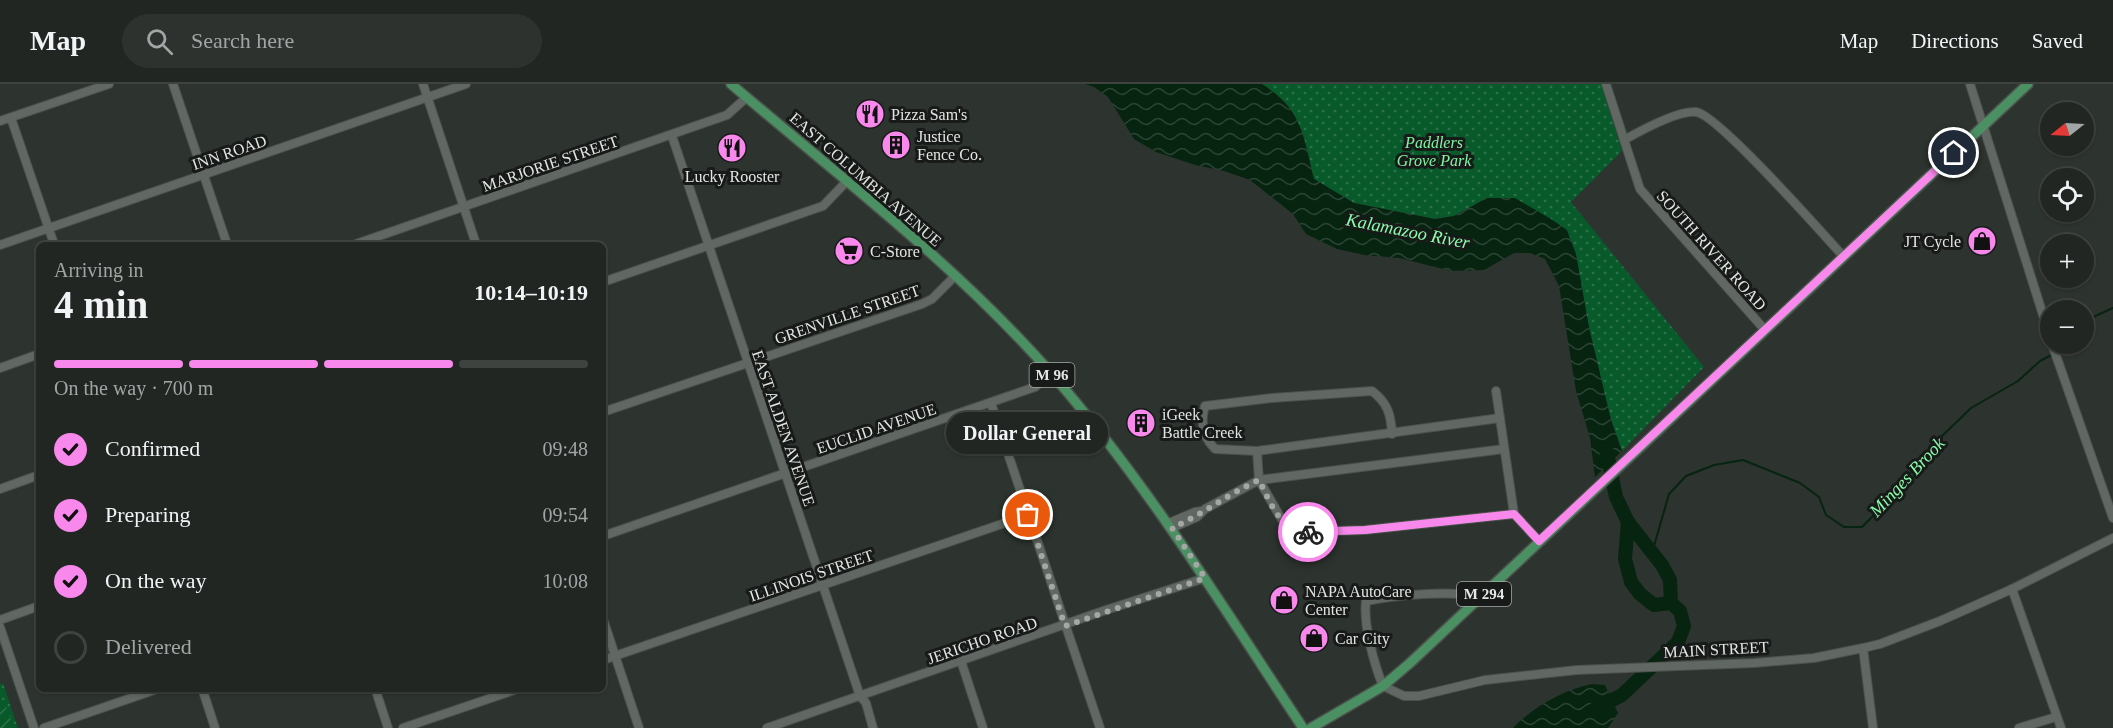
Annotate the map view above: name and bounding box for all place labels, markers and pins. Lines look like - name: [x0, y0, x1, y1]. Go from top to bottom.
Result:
- restaurant icon: Pizza Sam's: [854, 98, 886, 130]
- place label: Pizza Sam's: [891, 106, 967, 123]
- pin: [1928, 127, 1979, 178]
- place label: Justice Fence Co.: [917, 128, 982, 163]
- building icon: Justice Fence Co.: [880, 129, 912, 161]
- restaurant icon: Lucky Rooster: [716, 132, 748, 164]
- place label: Lucky Rooster: [685, 168, 780, 186]
- shop icon: JT Cycle: [1966, 225, 1998, 257]
- place label: JT Cycle: [1904, 233, 1961, 251]
- supermarket icon: C-Store: [833, 235, 865, 267]
- place label: C-Store: [870, 243, 920, 260]
- place label: iGeek Battle Creek: [1162, 406, 1242, 441]
- building icon: iGeek Battle Creek: [1125, 407, 1157, 439]
- callout: Dollar General: [947, 413, 1109, 455]
- pin: [1002, 489, 1053, 540]
- place label: NAPA AutoCare Center: [1305, 583, 1412, 618]
- shop icon: NAPA AutoCare Center: [1268, 584, 1300, 616]
- shop icon: Car City: [1298, 622, 1330, 654]
- place label: Car City: [1335, 630, 1390, 648]

